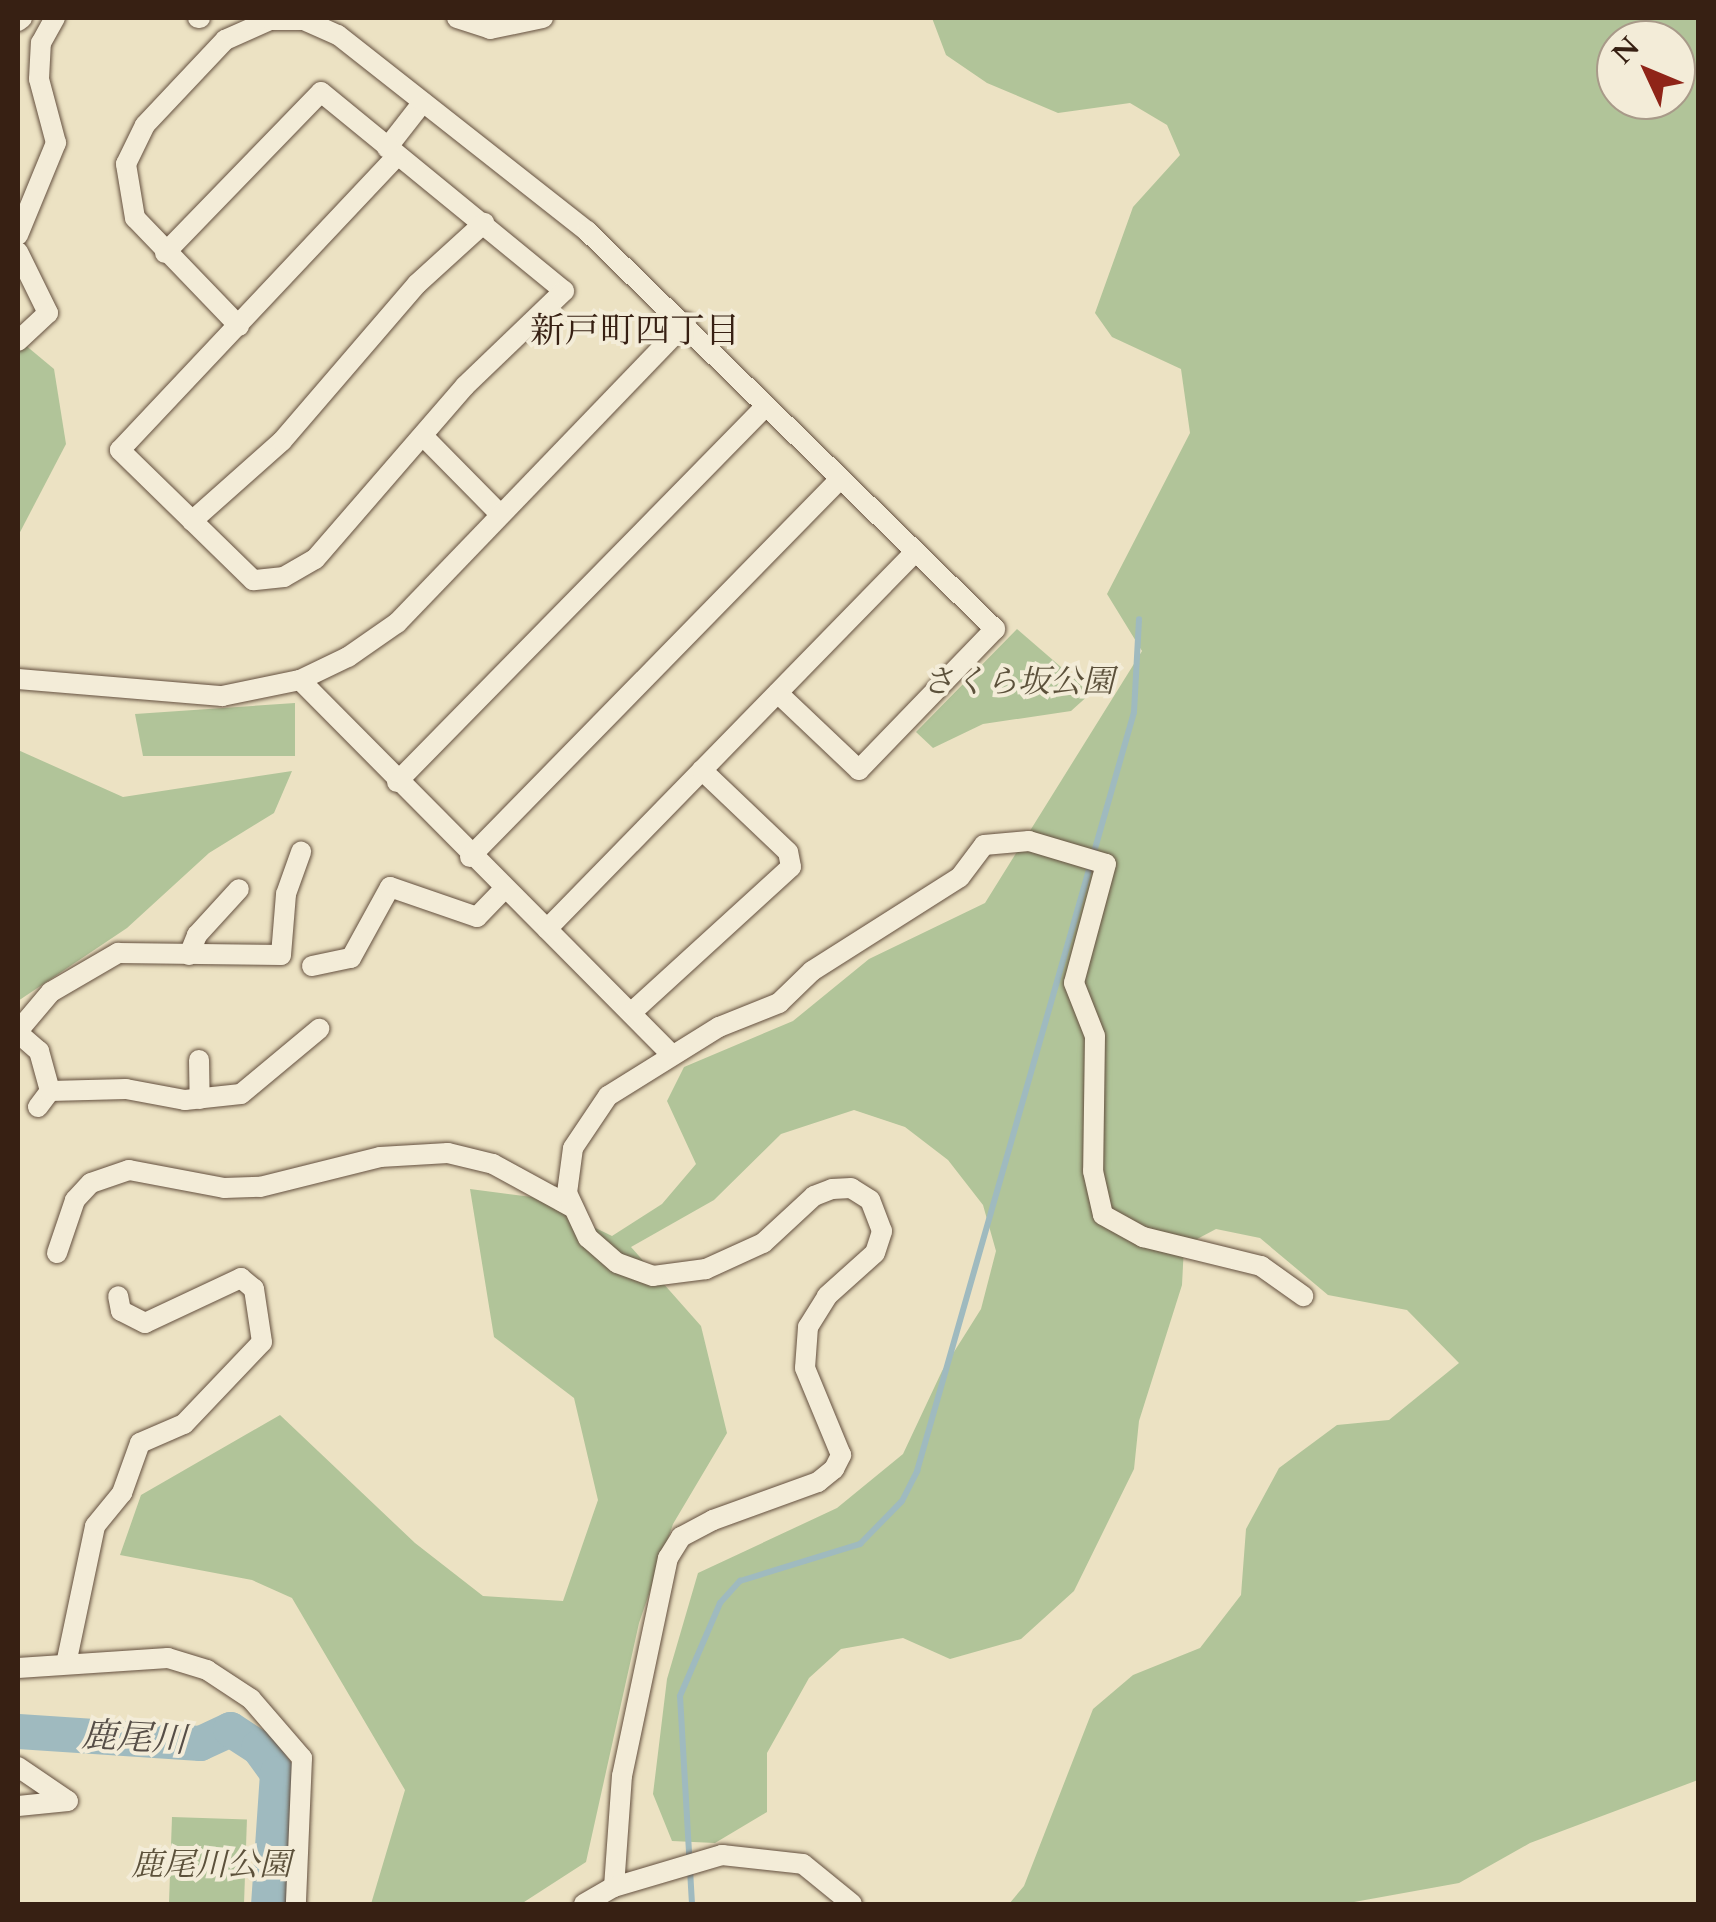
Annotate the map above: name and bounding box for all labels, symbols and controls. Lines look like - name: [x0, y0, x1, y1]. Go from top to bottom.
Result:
- north arrow: [1596, 20, 1696, 120]
- text: N: [1604, 29, 1648, 72]
- district label: 新戸町四丁目: [530, 310, 740, 352]
- park label: さくら坂公園: [922, 663, 1114, 701]
- water label: 鹿尾川: [80, 1714, 188, 1762]
- park label: 鹿尾川公園: [131, 1846, 291, 1884]

